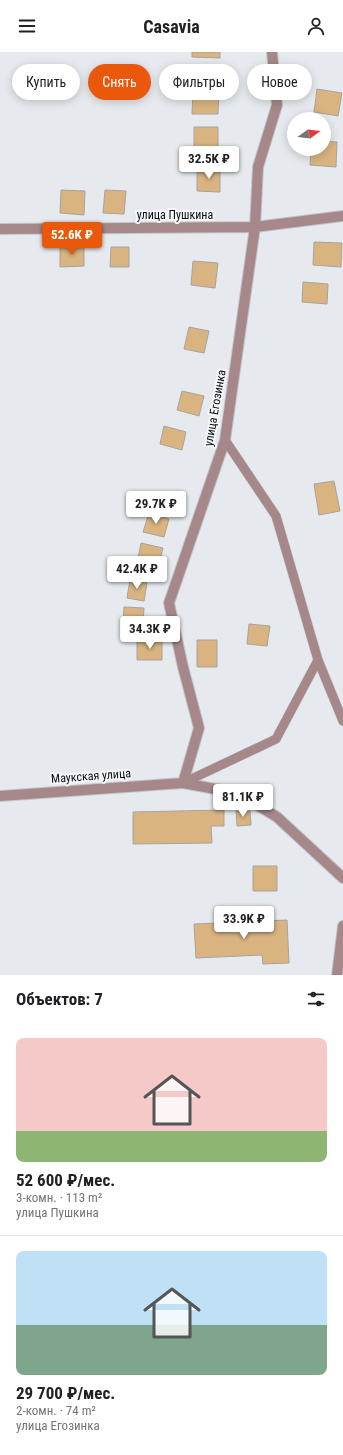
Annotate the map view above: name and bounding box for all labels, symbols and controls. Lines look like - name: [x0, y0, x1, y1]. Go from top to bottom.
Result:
- icon: menu: [16, 15, 38, 37]
- icon: person: [305, 15, 327, 37]
- text: Casavia: [143, 16, 200, 37]
- chip: Купить: [12, 64, 80, 100]
- chip: Снять: [88, 64, 151, 100]
- chip: Фильтры: [159, 64, 239, 100]
- chip: Новое: [247, 64, 312, 100]
- north arrow: [287, 112, 331, 156]
- map controls: [287, 112, 331, 156]
- pin: 32.5K ₽: [172, 146, 246, 180]
- text: 32.5K ₽: [188, 151, 230, 166]
- street label: улица Пушкина: [137, 208, 213, 222]
- pin: 52.6K ₽: [35, 222, 109, 256]
- text: 52.6K ₽: [51, 227, 93, 242]
- street label: улица Егозинка: [201, 369, 229, 447]
- pin: 29.7K ₽: [119, 491, 193, 525]
- text: 29.7K ₽: [135, 496, 177, 511]
- pin: 42.4K ₽: [100, 556, 174, 590]
- text: 42.4K ₽: [116, 561, 158, 576]
- pin: 34.3K ₽: [113, 616, 187, 650]
- text: 34.3K ₽: [129, 621, 171, 636]
- street label: Маукская улица: [51, 766, 132, 786]
- pin: 81.1K ₽: [206, 784, 280, 818]
- text: 81.1K ₽: [222, 789, 264, 804]
- pin: 33.9K ₽: [207, 906, 281, 940]
- text: 33.9K ₽: [223, 911, 265, 926]
- icon: filters: [305, 988, 327, 1010]
- text: Объектов: 7: [16, 989, 103, 1009]
- icon: home: [136, 1064, 208, 1136]
- text: 52 600 ₽/мес.: [16, 1170, 115, 1190]
- text: 3-комн. · 113 m²: [16, 1190, 102, 1205]
- text: улица Пушкина: [16, 1205, 99, 1220]
- icon: home: [136, 1277, 208, 1349]
- text: 29 700 ₽/мес.: [16, 1383, 115, 1403]
- text: 2-комн. · 74 m²: [16, 1403, 96, 1418]
- text: улица Егозинка: [16, 1418, 100, 1433]

